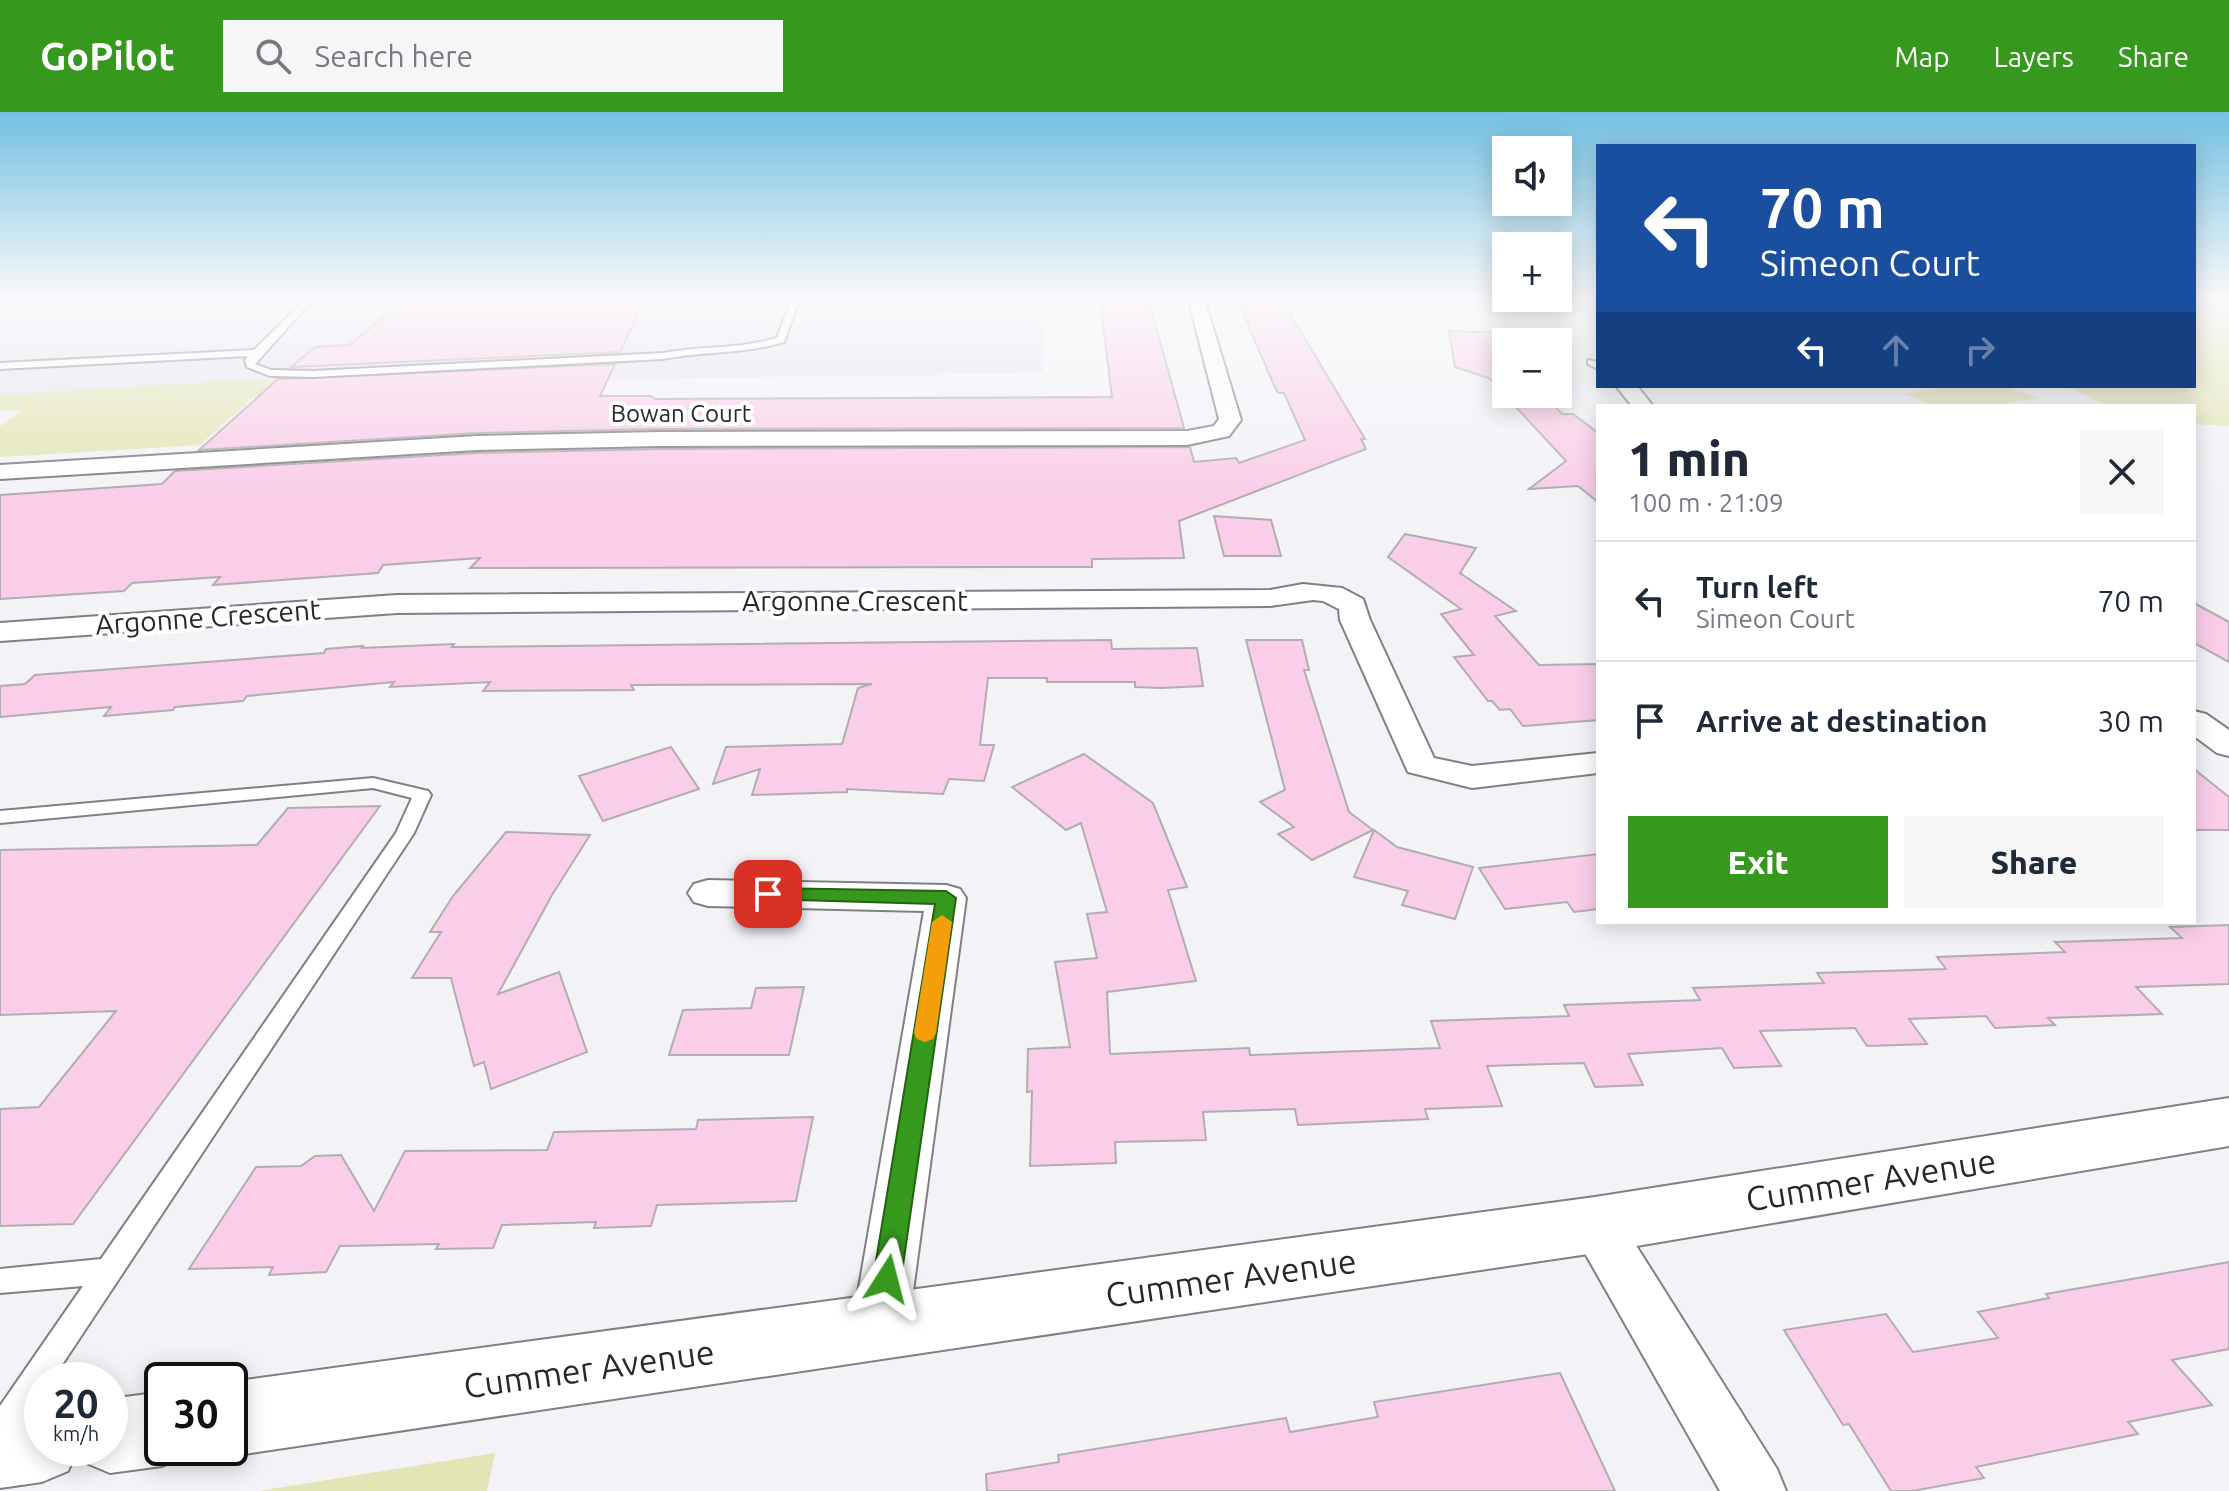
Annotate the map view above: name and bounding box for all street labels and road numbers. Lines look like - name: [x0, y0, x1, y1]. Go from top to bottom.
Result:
- street label: Bowan Court: [611, 400, 752, 427]
- street label: Argonne Crescent: [742, 585, 968, 616]
- street label: Argonne Crescent: [94, 593, 322, 640]
- street label: Cummer Avenue: [1743, 1140, 1999, 1218]
- street label: Cummer Avenue: [1103, 1241, 1359, 1313]
- street label: Cummer Avenue: [461, 1332, 717, 1404]

